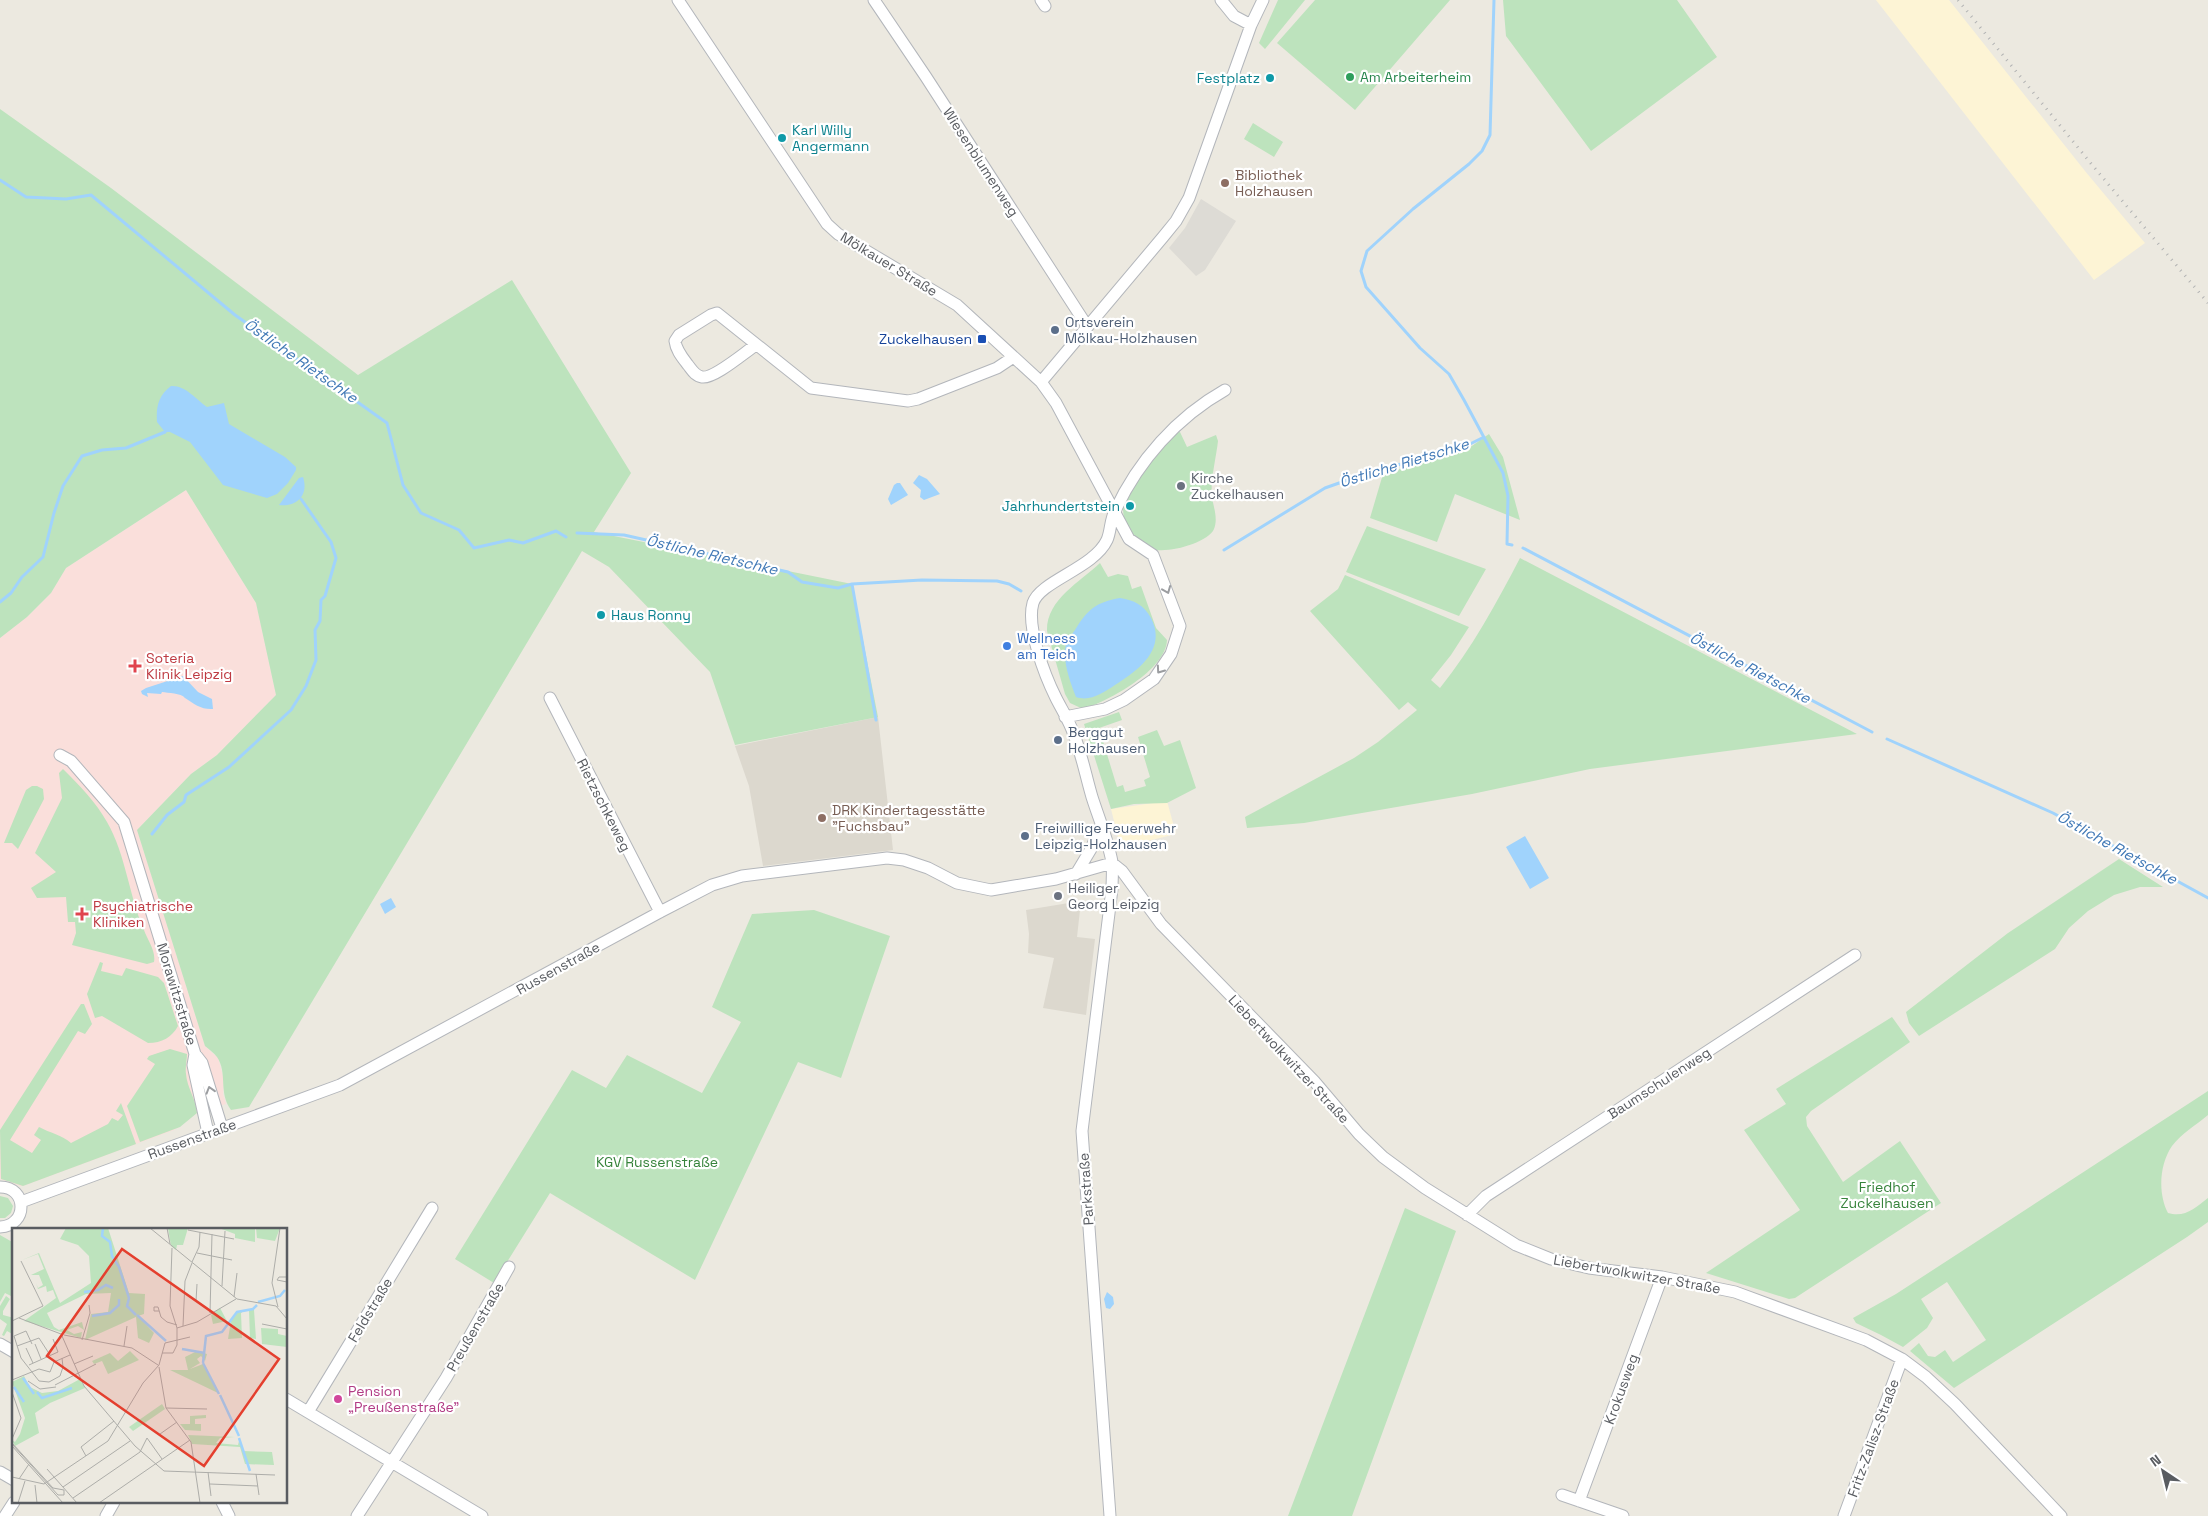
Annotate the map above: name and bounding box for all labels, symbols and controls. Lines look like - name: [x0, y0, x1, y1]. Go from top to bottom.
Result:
- place label: Am Arbeiterheim: [1360, 68, 1471, 86]
- place label: Festplatz: [1197, 69, 1260, 87]
- marker: Am Arbeiterheim: [1344, 71, 1356, 83]
- marker: Festplatz: [1264, 72, 1276, 84]
- street label: Wiesenblumenweg: [939, 104, 1023, 220]
- place label: Karl Willy Angermann: [792, 121, 869, 155]
- marker: Karl Willy Angermann: [776, 132, 788, 144]
- place label: Bibliothek Holzhausen: [1235, 166, 1313, 200]
- marker: Bibliothek Holzhausen: [1219, 177, 1231, 189]
- street label: Mölkauer Straße: [837, 228, 941, 300]
- place label: Ortsverein Mölkau-Holzhausen: [1065, 313, 1197, 347]
- water label: Östliche Rietschke: [241, 314, 363, 407]
- marker: Ortsverein Mölkau-Holzhausen: [1049, 324, 1061, 336]
- place label: Zuckelhausen: [879, 330, 972, 348]
- marker: Zuckelhausen: [976, 333, 988, 345]
- water label: Östliche Rietschke: [1337, 433, 1472, 491]
- place label: Kirche Zuckelhausen: [1191, 469, 1284, 503]
- marker: Kirche Zuckelhausen: [1175, 480, 1187, 492]
- place label: Jahrhundertstein: [1002, 497, 1120, 515]
- marker: Jahrhundertstein: [1124, 500, 1136, 512]
- water label: Östliche Rietschke: [645, 530, 781, 579]
- one-way arrow: [1161, 585, 1171, 594]
- place label: Haus Ronny: [611, 606, 691, 624]
- marker: Haus Ronny: [595, 609, 607, 621]
- water label: Östliche Rietschke: [1687, 628, 1815, 708]
- place label: Wellness am Teich: [1017, 629, 1076, 663]
- marker: Wellness am Teich: [1001, 640, 1013, 652]
- place label: Soteria Klinik Leipzig: [146, 649, 232, 683]
- marker: Soteria Klinik Leipzig: [128, 659, 142, 673]
- one-way arrow: [1157, 664, 1166, 674]
- place label: Berggut Holzhausen: [1068, 723, 1146, 757]
- marker: Berggut Holzhausen: [1052, 734, 1064, 746]
- street label: Rietzschkeweg: [573, 755, 635, 855]
- place label: DRK Kindertagesstätte "Fuchsbau": [832, 801, 985, 835]
- water label: Östliche Rietschke: [2054, 807, 2182, 889]
- marker: DRK Kindertagesstätte "Fuchsbau": [816, 812, 828, 824]
- place label: Freiwillige Feuerwehr Leipzig-Holzhausen: [1035, 819, 1176, 853]
- marker: Freiwillige Feuerwehr Leipzig-Holzhausen: [1019, 830, 1031, 842]
- place label: Heiliger Georg Leipzig: [1068, 879, 1160, 913]
- marker: Heiliger Georg Leipzig: [1052, 890, 1064, 902]
- place label: Psychiatrische Kliniken: [93, 897, 193, 931]
- marker: Psychiatrische Kliniken: [75, 907, 89, 921]
- street label: Russenstraße: [513, 938, 603, 998]
- street label: Morawitzstraße: [153, 941, 201, 1047]
- street label: Liebertwolkwitzer Straße: [1225, 991, 1353, 1127]
- street label: Baumschulenweg: [1604, 1043, 1714, 1123]
- one-way arrow: [206, 1086, 216, 1095]
- street label: Russenstraße: [145, 1115, 239, 1163]
- street label: Parkstraße: [1074, 1152, 1098, 1226]
- park label: KGV Russenstraße: [596, 1153, 718, 1171]
- park label: Friedhof Zuckelhausen: [1840, 1178, 1934, 1212]
- inset map: [12, 1228, 288, 1504]
- street label: Liebertwolkwitzer Straße: [1552, 1250, 1722, 1298]
- street label: Feldstraße: [344, 1274, 396, 1346]
- street label: Preußenstraße: [442, 1279, 508, 1375]
- street label: Krokusweg: [1600, 1351, 1642, 1427]
- street label: Fritz-Zalisz-Straße: [1843, 1376, 1903, 1500]
- place label: Pension „Preußenstraße": [348, 1382, 459, 1416]
- marker: Pension „Preußenstraße": [332, 1393, 344, 1405]
- north arrow: [2138, 1446, 2188, 1496]
- text: N: [2147, 1450, 2165, 1470]

